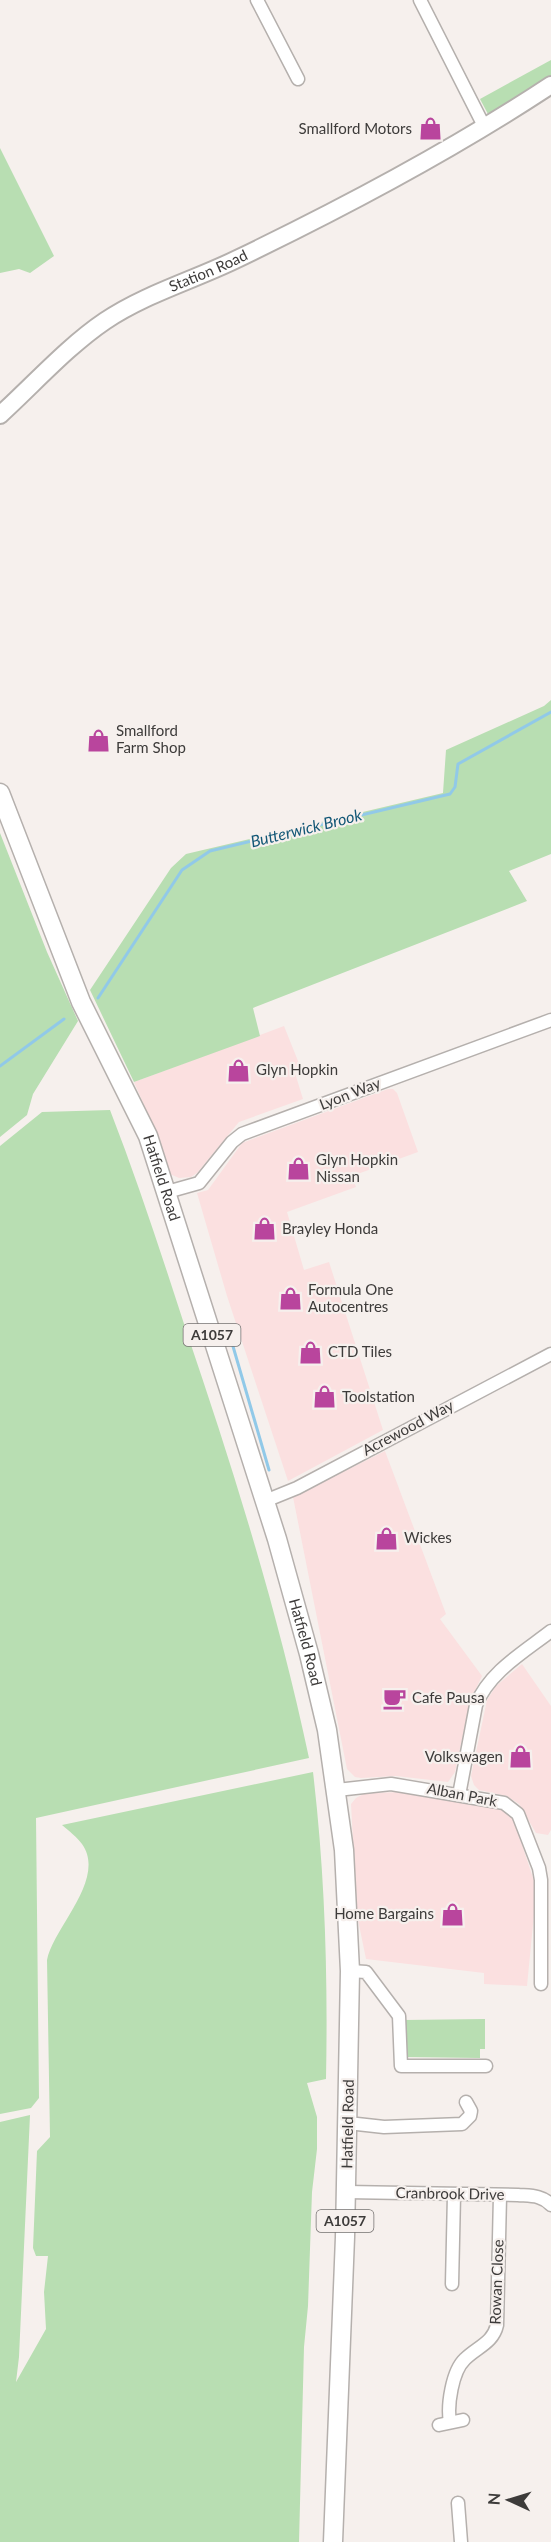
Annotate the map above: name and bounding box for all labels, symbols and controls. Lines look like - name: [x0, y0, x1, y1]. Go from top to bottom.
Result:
- shop icon: Smallford Motors: [417, 116, 443, 142]
- place label: Smallford Motors: [298, 119, 412, 137]
- street label: Station Road: [166, 245, 250, 295]
- place label: Smallford Farm Shop: [116, 721, 186, 756]
- shop icon: Smallford Farm Shop: [85, 727, 111, 753]
- water label: Butterwick Brook: [248, 804, 364, 851]
- shop icon: Glyn Hopkin: [225, 1057, 251, 1083]
- place label: Glyn Hopkin: [256, 1060, 338, 1078]
- street label: Lyon Way: [317, 1073, 383, 1113]
- street label: Hatfield Road: [140, 1132, 185, 1223]
- place label: Glyn Hopkin Nissan: [316, 1150, 398, 1185]
- shop icon: Glyn Hopkin Nissan: [285, 1156, 311, 1182]
- shop icon: Brayley Honda: [251, 1216, 277, 1242]
- place label: Brayley Honda: [282, 1219, 378, 1237]
- place label: Formula One Autocentres: [308, 1280, 394, 1315]
- shop icon: Formula One Autocentres: [277, 1286, 303, 1312]
- road number: A1057: [184, 1324, 240, 1346]
- shop icon: CTD Tiles: [297, 1339, 323, 1365]
- place label: CTD Tiles: [328, 1342, 392, 1360]
- shop icon: Toolstation: [311, 1384, 337, 1410]
- place label: Toolstation: [342, 1387, 415, 1405]
- street label: Acrewood Way: [359, 1395, 456, 1459]
- shop icon: Wickes: [373, 1525, 399, 1551]
- place label: Wickes: [404, 1528, 452, 1546]
- street label: Hatfield Road: [286, 1596, 326, 1687]
- cafe icon: Cafe Pausa: [381, 1685, 407, 1711]
- place label: Cafe Pausa: [412, 1688, 485, 1706]
- shop icon: Volkswagen: [508, 1744, 534, 1770]
- place label: Volkswagen: [425, 1747, 503, 1765]
- street label: Alban Park: [426, 1778, 499, 1810]
- shop icon: Home Bargains: [439, 1901, 465, 1927]
- place label: Home Bargains: [334, 1904, 434, 1922]
- street label: Hatfield Road: [337, 2079, 357, 2169]
- street label: Cranbrook Drive: [395, 2183, 505, 2203]
- road number: A1057: [316, 2210, 374, 2232]
- street label: Rowan Close: [486, 2239, 506, 2325]
- north arrow: [479, 2470, 539, 2530]
- text: N: [484, 2492, 503, 2506]

